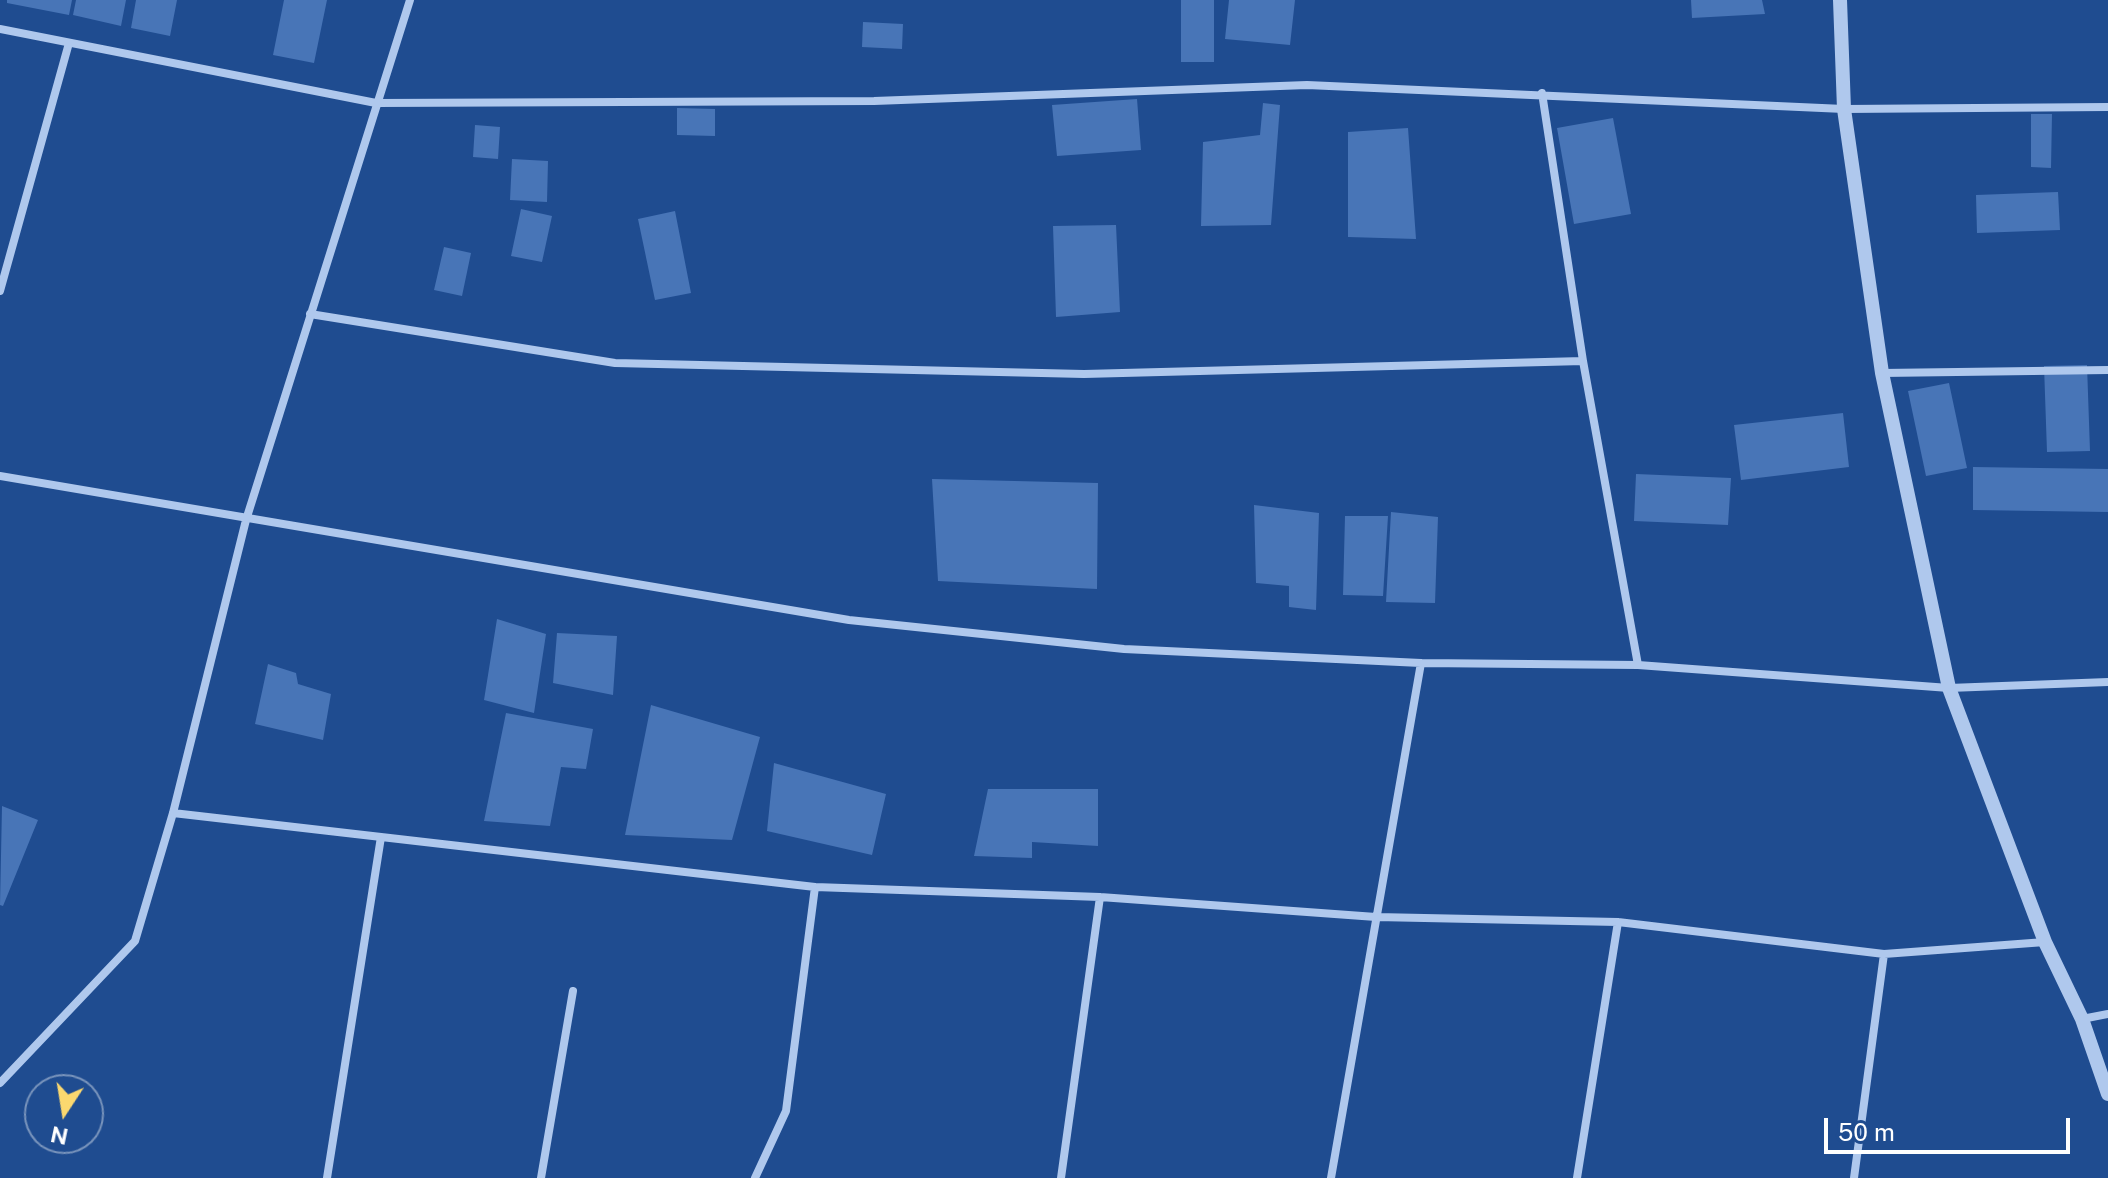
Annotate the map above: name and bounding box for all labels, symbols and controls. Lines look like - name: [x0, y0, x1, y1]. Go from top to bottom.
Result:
- north arrow: [24, 1074, 104, 1154]
- scale bar: [1828, 1102, 2074, 1152]
- text: 50 m: [1838, 1118, 1895, 1146]
- text: N: [48, 1121, 71, 1150]

